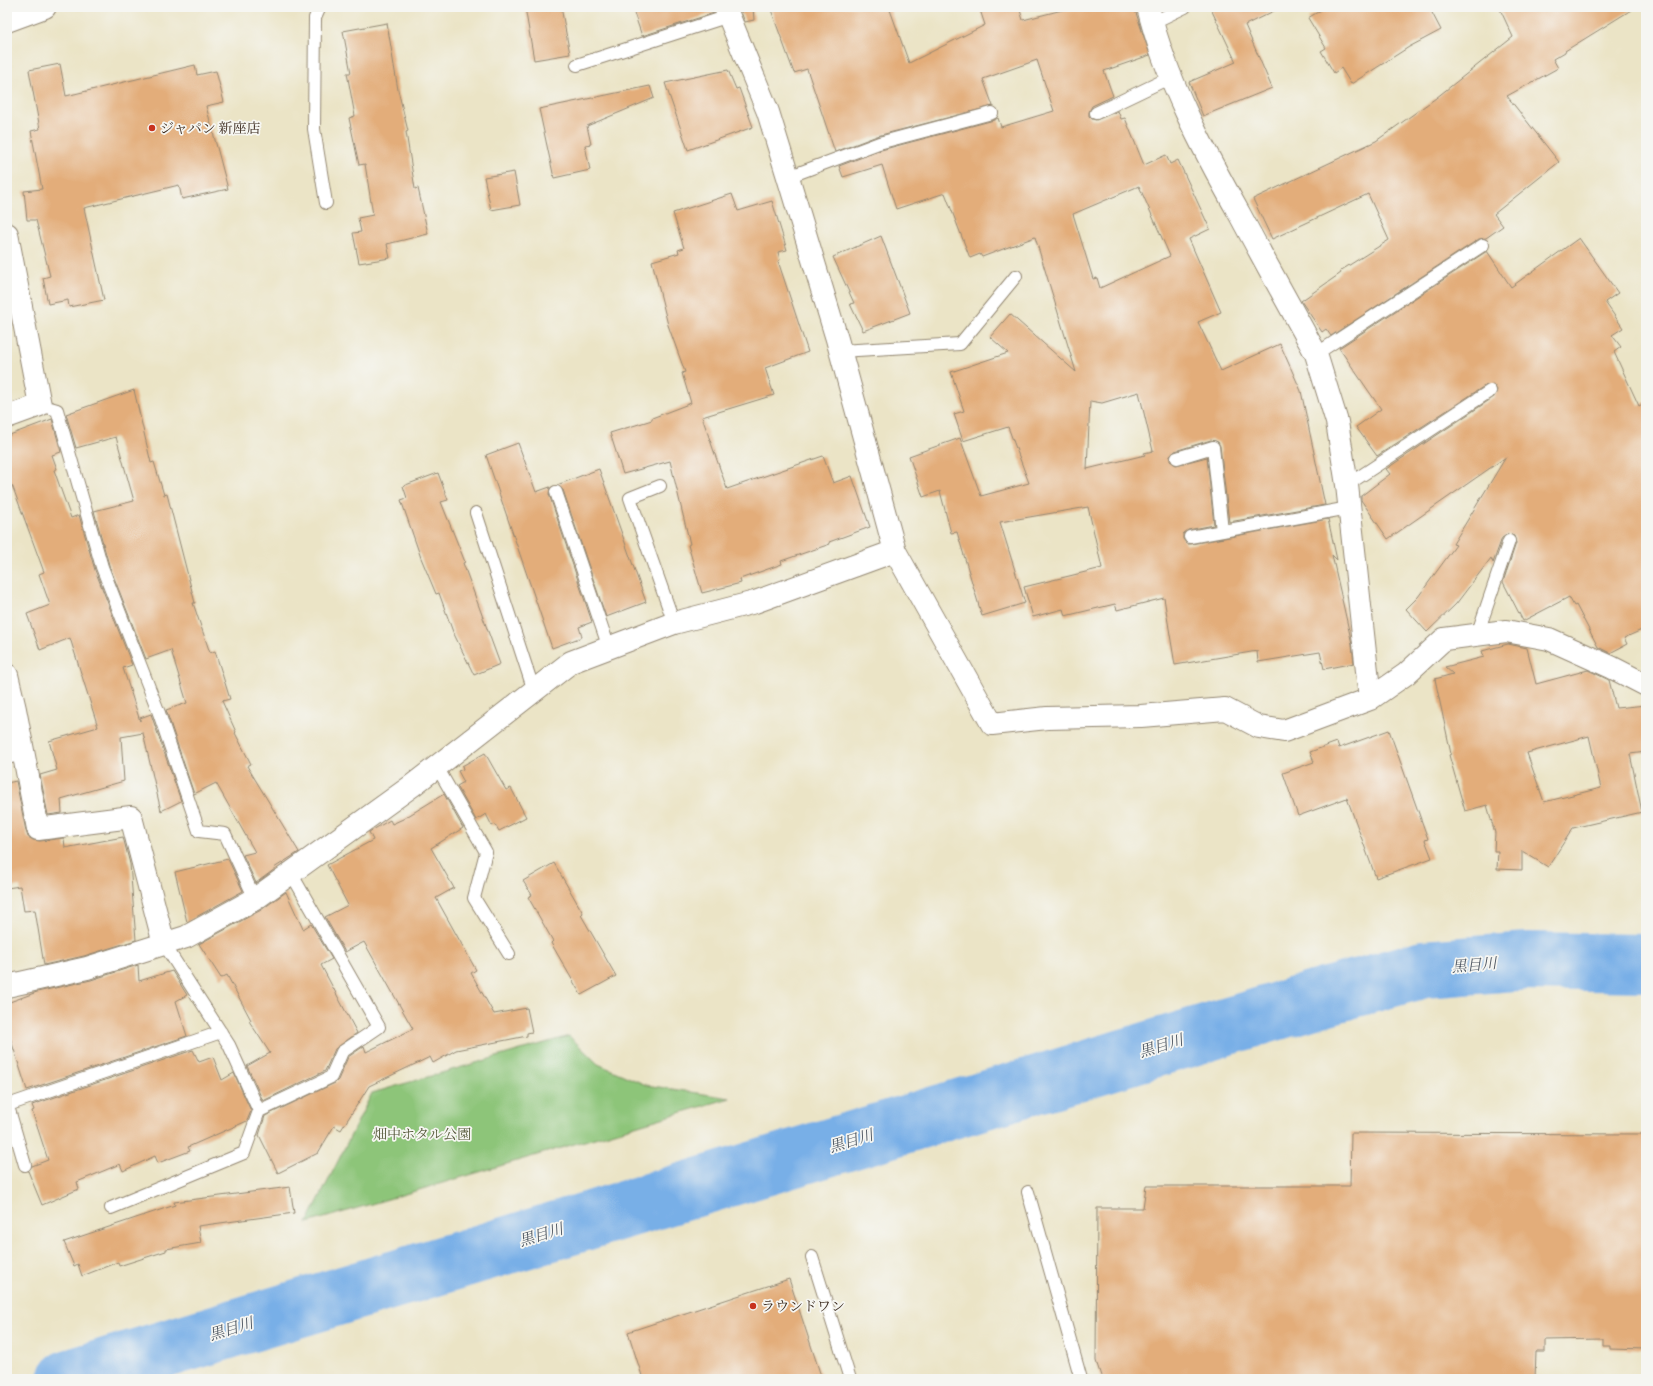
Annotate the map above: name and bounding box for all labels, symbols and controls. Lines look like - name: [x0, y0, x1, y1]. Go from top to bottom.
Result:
- place label: ジャパン 新座店: [160, 119, 261, 137]
- marker: ジャパン 新座店: [147, 123, 157, 133]
- water label: 黒目川: [1451, 953, 1499, 976]
- water label: 黒目川: [1137, 1029, 1187, 1061]
- water label: 黒目川: [827, 1124, 877, 1156]
- park label: 畑中ホタル公園: [373, 1125, 471, 1143]
- water label: 黒目川: [517, 1218, 567, 1250]
- place label: ラウンドワン: [761, 1297, 845, 1315]
- marker: ラウンドワン: [748, 1301, 758, 1311]
- water label: 黒目川: [207, 1312, 257, 1344]

